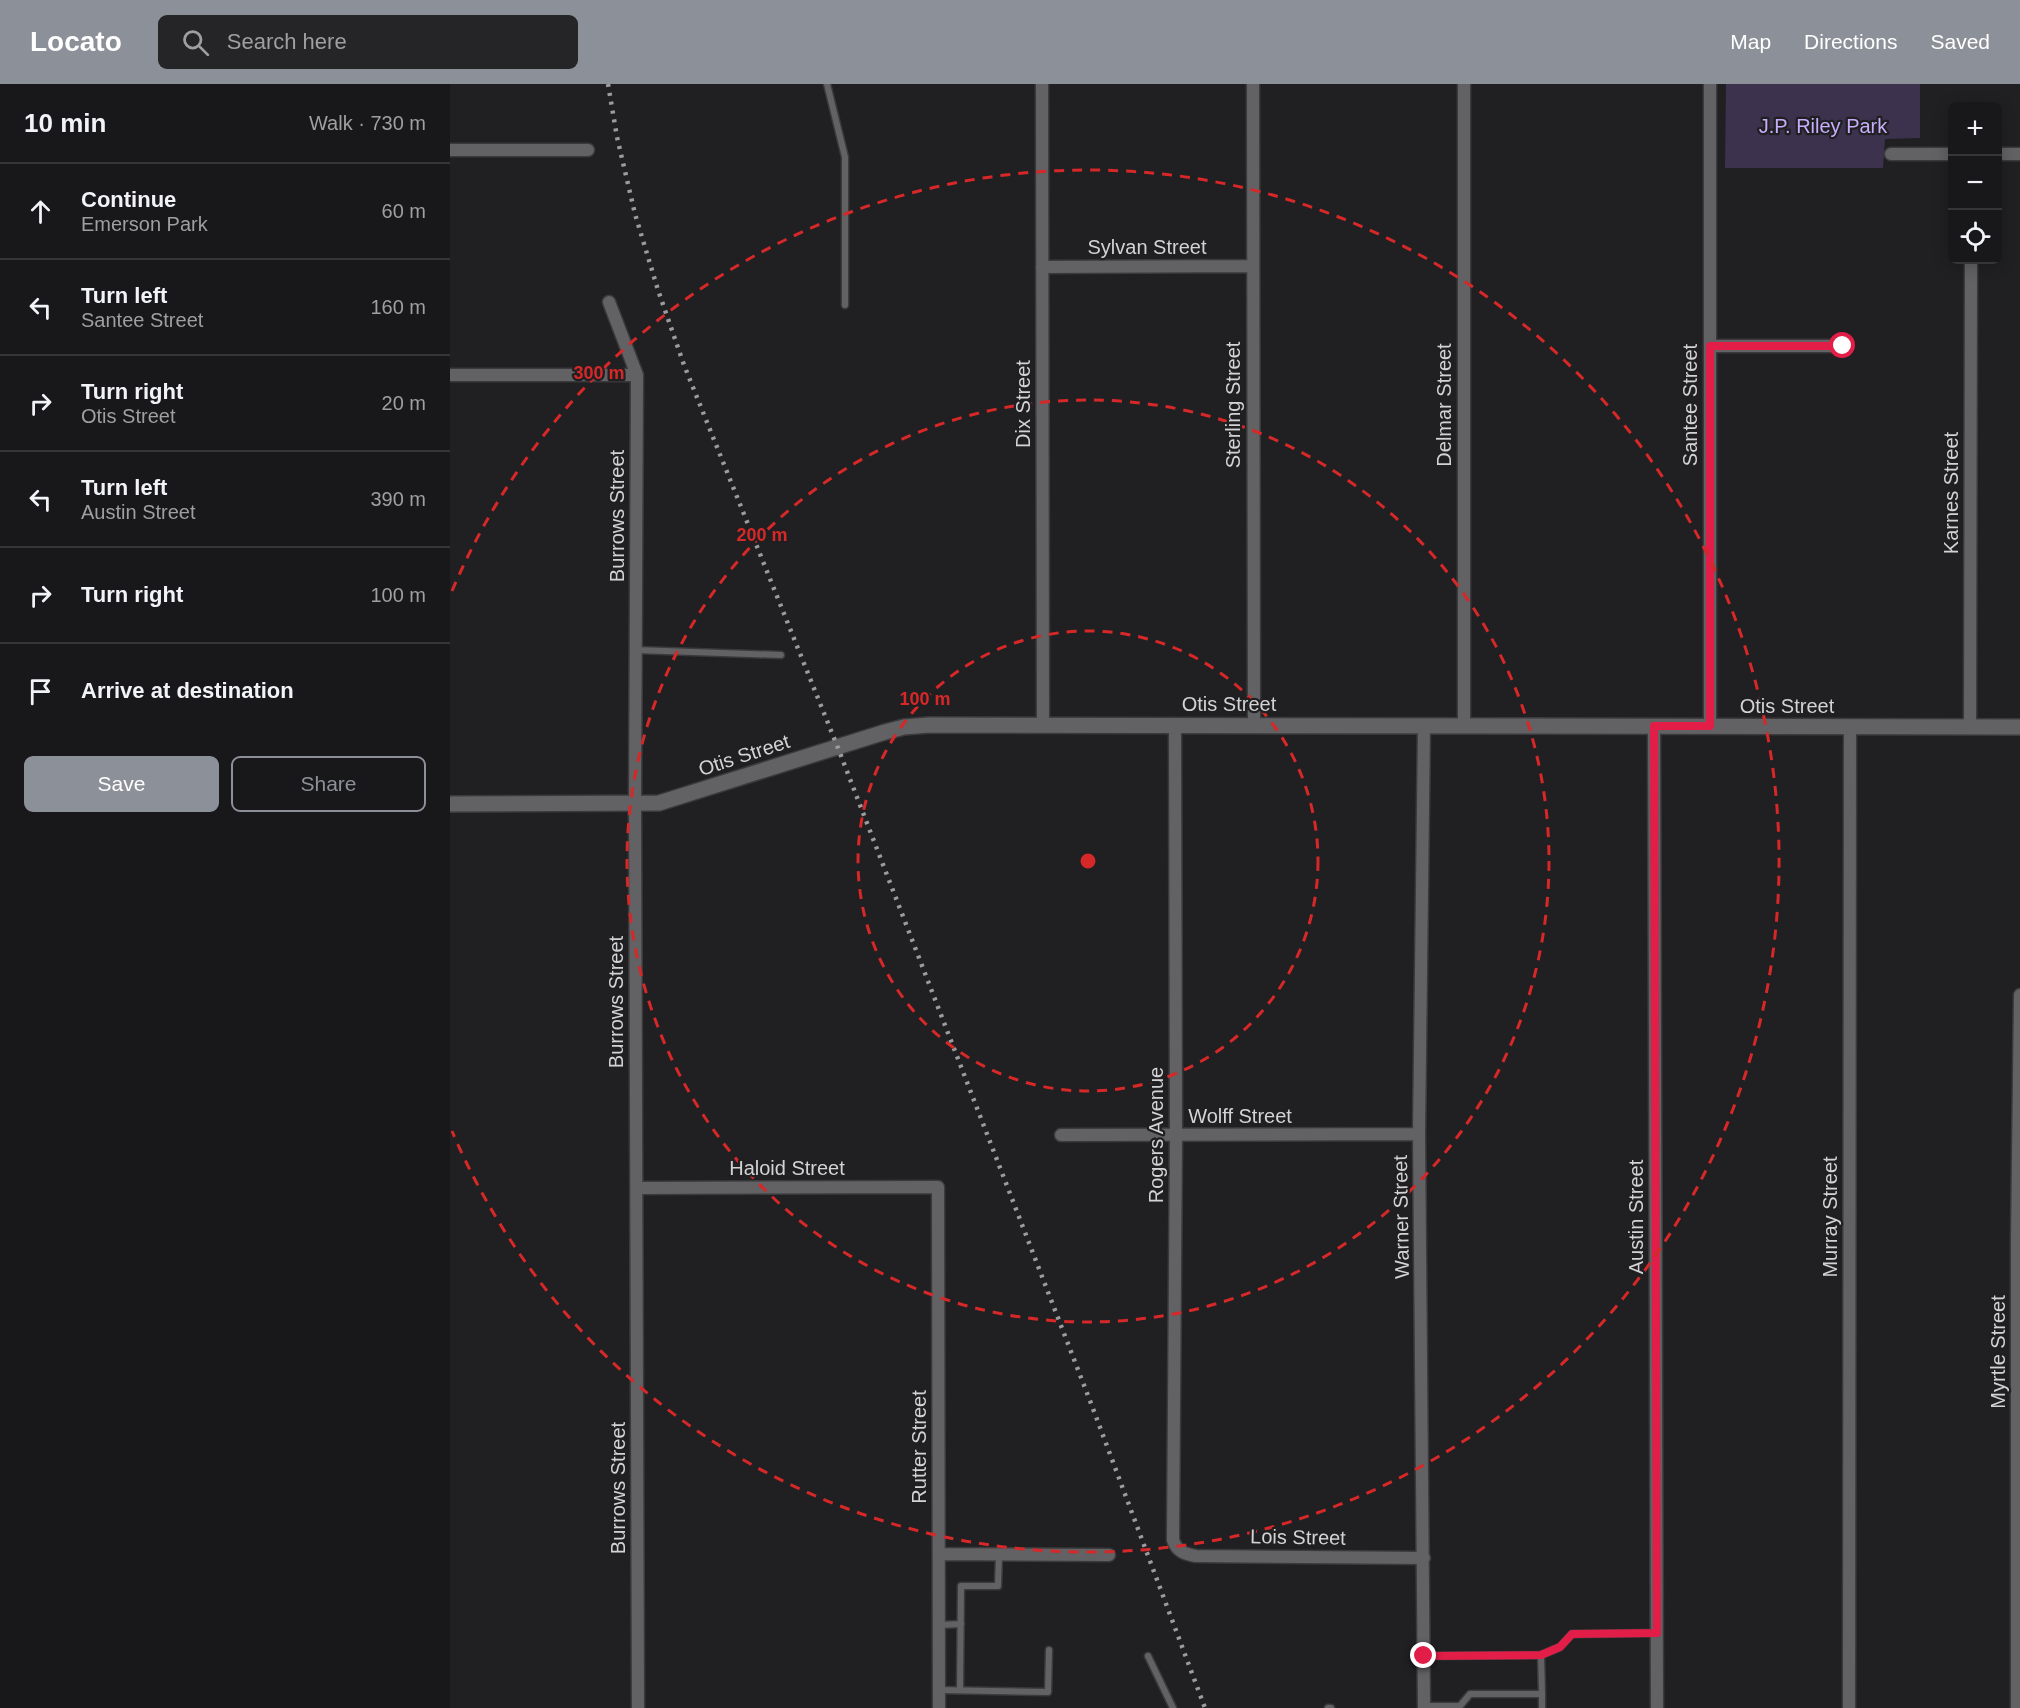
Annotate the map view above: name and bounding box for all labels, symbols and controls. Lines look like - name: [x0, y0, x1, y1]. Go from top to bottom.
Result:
- search box: [158, 15, 578, 69]
- text: Locato: [30, 26, 122, 57]
- icon: search: [179, 26, 212, 59]
- text: Search here: [227, 29, 347, 54]
- text: Map: [1730, 30, 1771, 53]
- text: Directions: [1804, 30, 1897, 53]
- text: Saved: [1930, 30, 1990, 53]
- map controls: [1948, 102, 2002, 264]
- button: +: [1948, 102, 2002, 156]
- text: 10 min: [24, 108, 106, 138]
- text: Walk · 730 m: [309, 112, 426, 134]
- park label: J.P. Riley Park: [1759, 115, 1888, 137]
- button: −: [1948, 156, 2002, 210]
- text: Continue: [81, 187, 176, 212]
- icon: ahead: [24, 195, 57, 228]
- text: 60 m: [382, 200, 426, 222]
- button: locate: [1948, 210, 2002, 264]
- text: Emerson Park: [81, 213, 208, 235]
- street label: Sylvan Street: [1088, 236, 1207, 258]
- text: Turn left: [81, 283, 167, 308]
- icon: left: [24, 291, 57, 324]
- text: 160 m: [370, 296, 426, 318]
- text: Santee Street: [81, 309, 203, 331]
- route start: [1829, 332, 1855, 358]
- street label: Sterling Street: [1222, 341, 1244, 468]
- street label: Delmar Street: [1433, 343, 1455, 467]
- street label: Santee Street: [1679, 343, 1701, 466]
- street label: Dix Street: [1012, 360, 1034, 448]
- text: 300 m: [573, 363, 625, 383]
- text: Turn right: [81, 379, 183, 404]
- icon: right: [24, 387, 57, 420]
- text: 20 m: [382, 392, 426, 414]
- text: Otis Street: [81, 405, 175, 427]
- street label: Karnes Street: [1940, 431, 1962, 554]
- street label: Burrows Street: [606, 449, 628, 582]
- text: Turn left: [81, 475, 167, 500]
- icon: left: [24, 483, 57, 516]
- text: 390 m: [370, 488, 426, 510]
- text: Austin Street: [81, 501, 196, 523]
- text: 200 m: [736, 525, 788, 545]
- icon: right: [24, 579, 57, 612]
- text: Turn right: [81, 582, 183, 607]
- text: 100 m: [370, 584, 426, 606]
- icon: arrive: [24, 675, 57, 708]
- text: Arrive at destination: [81, 678, 294, 703]
- text: 100 m: [899, 689, 951, 709]
- street label: Otis Street: [1182, 693, 1277, 715]
- street label: Otis Street: [1740, 695, 1835, 717]
- street label: Otis Street: [696, 730, 793, 780]
- button: Save: [24, 756, 219, 812]
- button: Share: [231, 756, 426, 812]
- centre of rings: [1078, 851, 1098, 871]
- street label: Burrows Street: [605, 935, 627, 1068]
- street label: Rogers Avenue: [1145, 1067, 1167, 1203]
- street label: Wolff Street: [1188, 1105, 1292, 1127]
- street label: Warner Street: [1389, 1155, 1413, 1279]
- street label: Murray Street: [1819, 1156, 1841, 1278]
- street label: Haloid Street: [729, 1157, 845, 1179]
- street label: Austin Street: [1625, 1159, 1647, 1274]
- street label: Myrtle Street: [1987, 1295, 2009, 1409]
- street label: Rutter Street: [908, 1390, 930, 1504]
- street label: Burrows Street: [607, 1421, 629, 1554]
- street label: Lois Street: [1250, 1525, 1346, 1549]
- route end: [1410, 1642, 1436, 1668]

